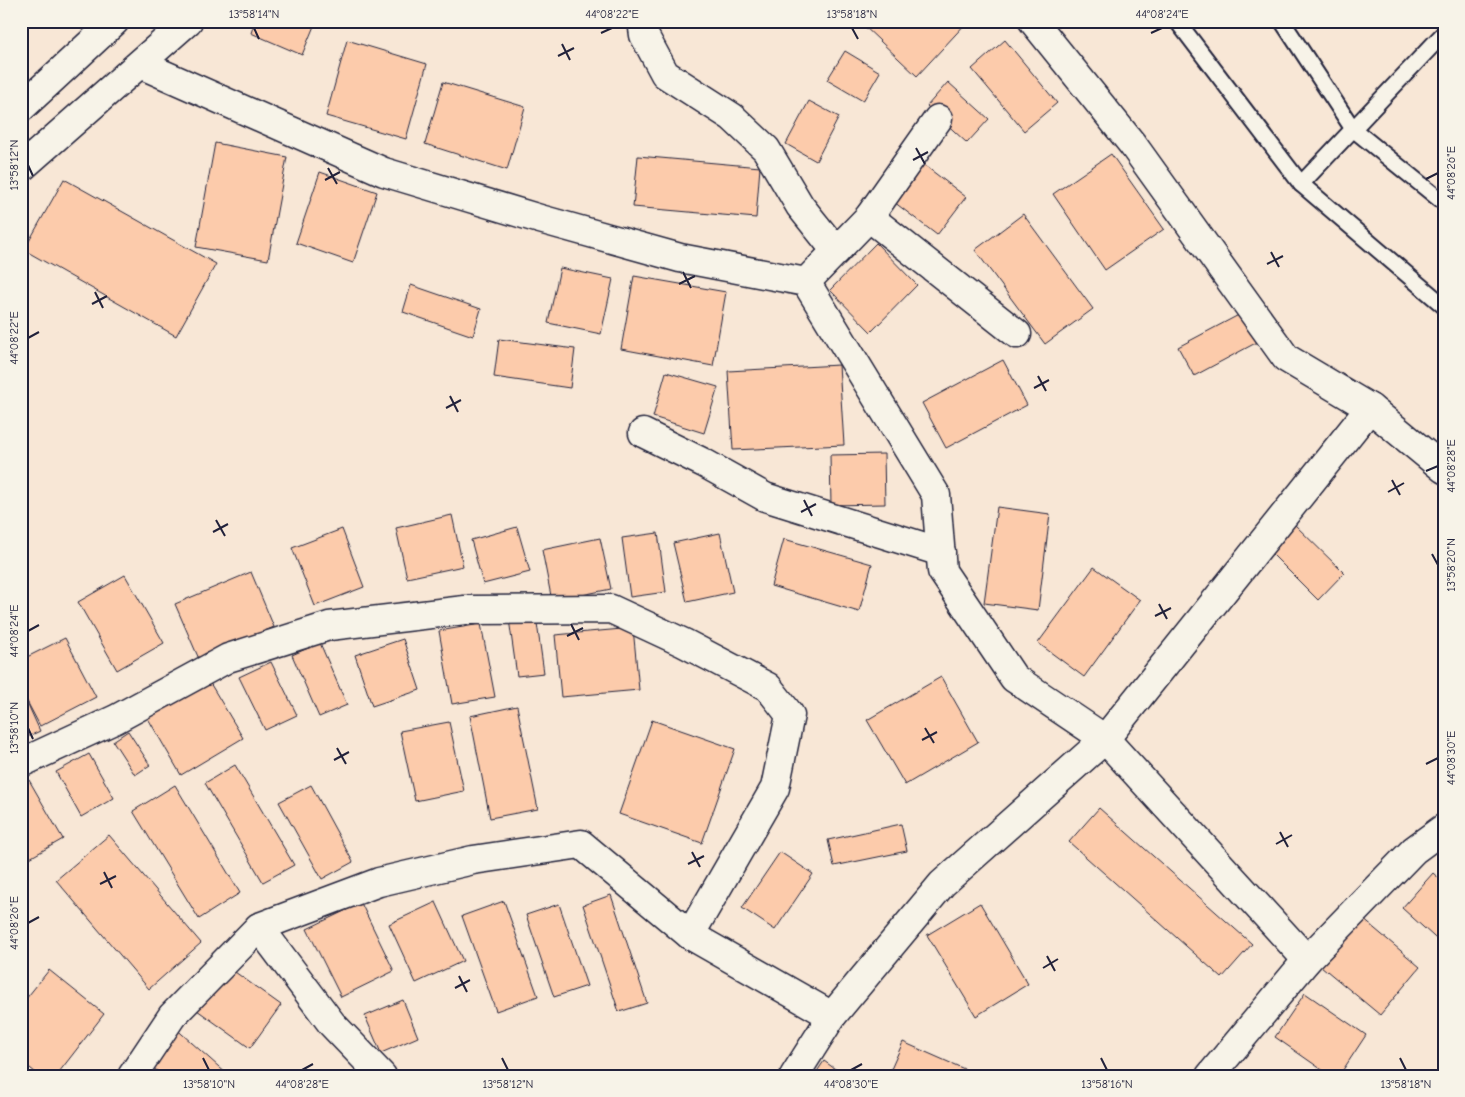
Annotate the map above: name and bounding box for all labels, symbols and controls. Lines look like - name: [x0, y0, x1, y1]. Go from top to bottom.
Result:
- text: 13°58'14"N: [229, 7, 279, 21]
- text: 44°08'22"E: [585, 7, 639, 21]
- text: 13°58'18"N: [827, 7, 877, 21]
- text: 44°08'24"E: [1136, 7, 1188, 21]
- text: 13°58'12"N: [7, 139, 21, 191]
- text: 44°08'26"E: [1444, 146, 1458, 200]
- text: 44°08'22"E: [7, 311, 21, 365]
- text: 44°08'28"E: [1444, 439, 1458, 493]
- text: 13°58'20"N: [1444, 538, 1458, 592]
- text: 44°08'24"E: [7, 605, 21, 657]
- text: 13°58'10"N: [7, 702, 21, 754]
- text: 44°08'30"E: [1444, 731, 1458, 785]
- text: 44°08'26"E: [7, 896, 21, 950]
- text: 13°58'10"N: [183, 1077, 235, 1091]
- text: 44°08'28"E: [275, 1077, 329, 1091]
- text: 13°58'12"N: [482, 1077, 534, 1091]
- text: 44°08'30"E: [824, 1077, 878, 1091]
- text: 13°58'16"N: [1081, 1077, 1133, 1091]
- text: 13°58'18"N: [1381, 1077, 1431, 1091]

